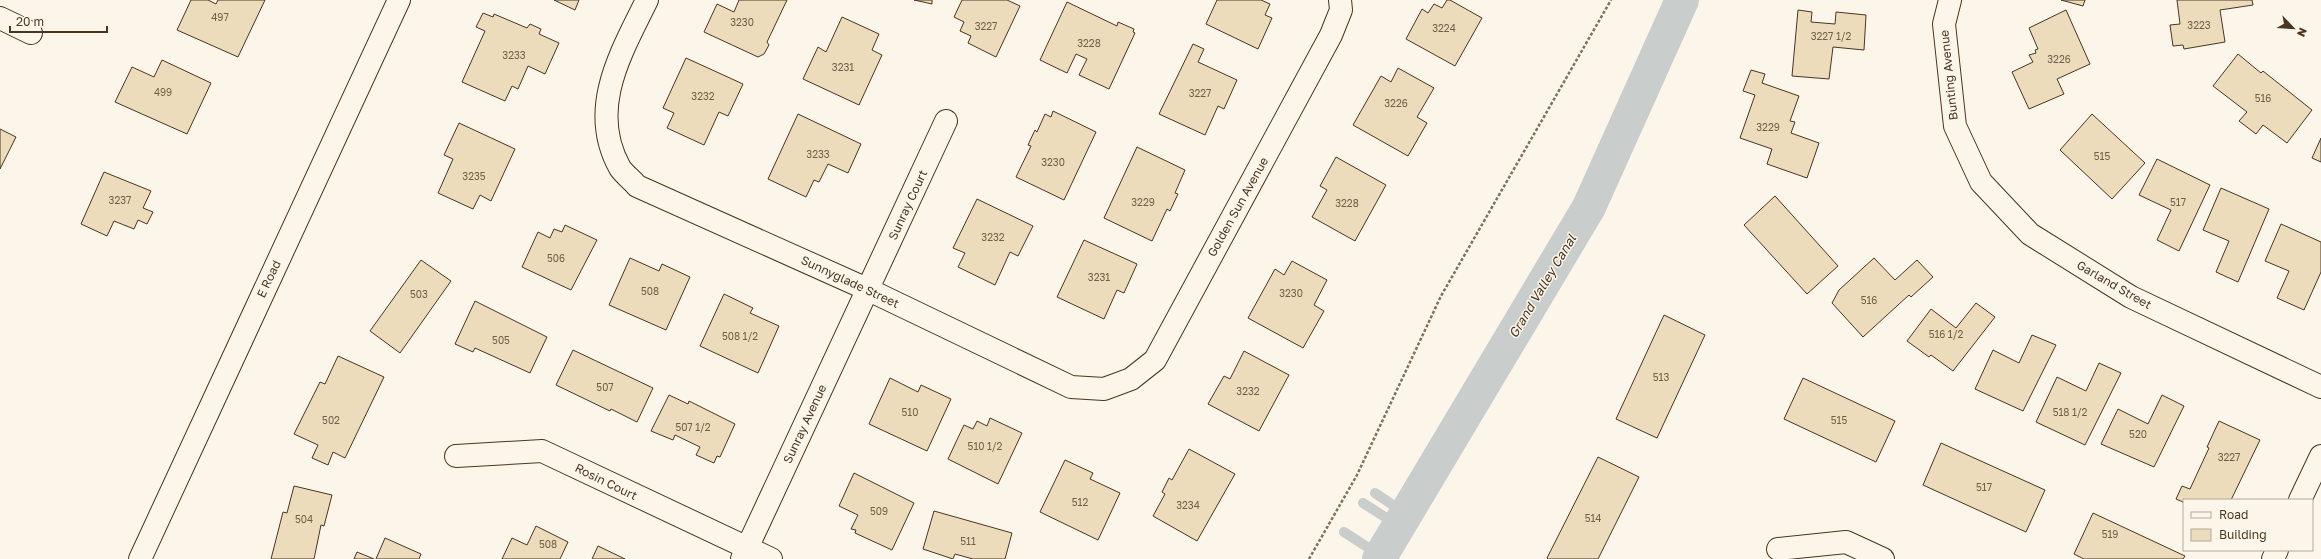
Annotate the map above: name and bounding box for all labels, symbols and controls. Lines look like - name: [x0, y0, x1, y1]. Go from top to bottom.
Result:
- scale bar: [10, 8, 107, 34]
- north arrow: [2273, 8, 2313, 48]
- house number: 497: [211, 11, 229, 23]
- text: 20 m: [16, 14, 44, 29]
- house number: 3230: [730, 16, 754, 28]
- house number: 3223: [2187, 19, 2211, 31]
- house number: 3227: [975, 20, 997, 32]
- house number: 3224: [1432, 22, 1456, 34]
- text: N: [2295, 26, 2310, 39]
- street label: Bunting Avenue: [1936, 29, 1961, 121]
- house number: 3227 1/2: [1811, 30, 1852, 42]
- house number: 3228: [1077, 37, 1101, 49]
- house number: 3233: [502, 49, 526, 61]
- house number: 3226: [2047, 53, 2071, 65]
- house number: 3231: [832, 61, 854, 73]
- house number: 499: [154, 86, 172, 98]
- house number: 3227: [1189, 87, 1211, 99]
- house number: 3232: [691, 90, 715, 102]
- house number: 516: [2255, 92, 2271, 104]
- house number: 3226: [1384, 97, 1408, 109]
- house number: 3229: [1756, 121, 1780, 133]
- house number: 3233: [806, 148, 830, 160]
- house number: 515: [2094, 150, 2110, 162]
- street label: Golden Sun Avenue: [1204, 154, 1271, 259]
- house number: 3230: [1041, 156, 1065, 168]
- street label: Sunray Court: [885, 167, 930, 242]
- house number: 3235: [462, 170, 486, 182]
- house number: 3237: [109, 194, 131, 206]
- house number: 3229: [1131, 196, 1155, 208]
- house number: 517: [2170, 196, 2186, 208]
- house number: 3228: [1335, 197, 1359, 209]
- house number: 3232: [981, 231, 1005, 243]
- water label: Grand Valley Canal: [1505, 231, 1580, 341]
- house number: 506: [547, 252, 565, 264]
- street label: Sunnyglade Street: [799, 252, 902, 311]
- street label: Garland Street: [2074, 257, 2154, 312]
- street label: E Road: [253, 258, 284, 300]
- house number: 3231: [1088, 271, 1110, 283]
- house number: 508: [641, 285, 659, 297]
- house number: 3230: [1279, 287, 1303, 299]
- house number: 503: [410, 288, 428, 300]
- house number: 516: [1861, 294, 1877, 306]
- house number: 516 1/2: [1929, 328, 1964, 340]
- house number: 508 1/2: [722, 330, 758, 342]
- house number: 505: [492, 334, 510, 346]
- house number: 513: [1653, 371, 1669, 383]
- house number: 507: [596, 381, 614, 393]
- street label: Sunray Avenue: [780, 382, 829, 466]
- house number: 3232: [1236, 385, 1260, 397]
- house number: 510: [902, 406, 918, 418]
- house number: 518 1/2: [2053, 406, 2088, 418]
- house number: 502: [322, 414, 340, 426]
- house number: 515: [1831, 414, 1847, 426]
- house number: 507 1/2: [675, 421, 711, 433]
- house number: 520: [2129, 428, 2147, 440]
- house number: 510 1/2: [968, 440, 1003, 452]
- house number: 3227: [2218, 451, 2240, 463]
- street label: Rosin Court: [573, 460, 640, 503]
- house number: 517: [1976, 481, 1992, 493]
- house number: 512: [1072, 496, 1088, 508]
- house number: 3234: [1176, 499, 1200, 511]
- legend: [2183, 499, 2313, 551]
- house number: 509: [870, 505, 888, 517]
- text: Road: [2219, 507, 2248, 522]
- house number: 514: [1585, 512, 1601, 524]
- house number: 504: [295, 513, 313, 525]
- text: Building: [2219, 527, 2267, 542]
- house number: 519: [2102, 528, 2118, 540]
- house number: 511: [960, 535, 976, 547]
- house number: 508: [539, 538, 557, 550]

